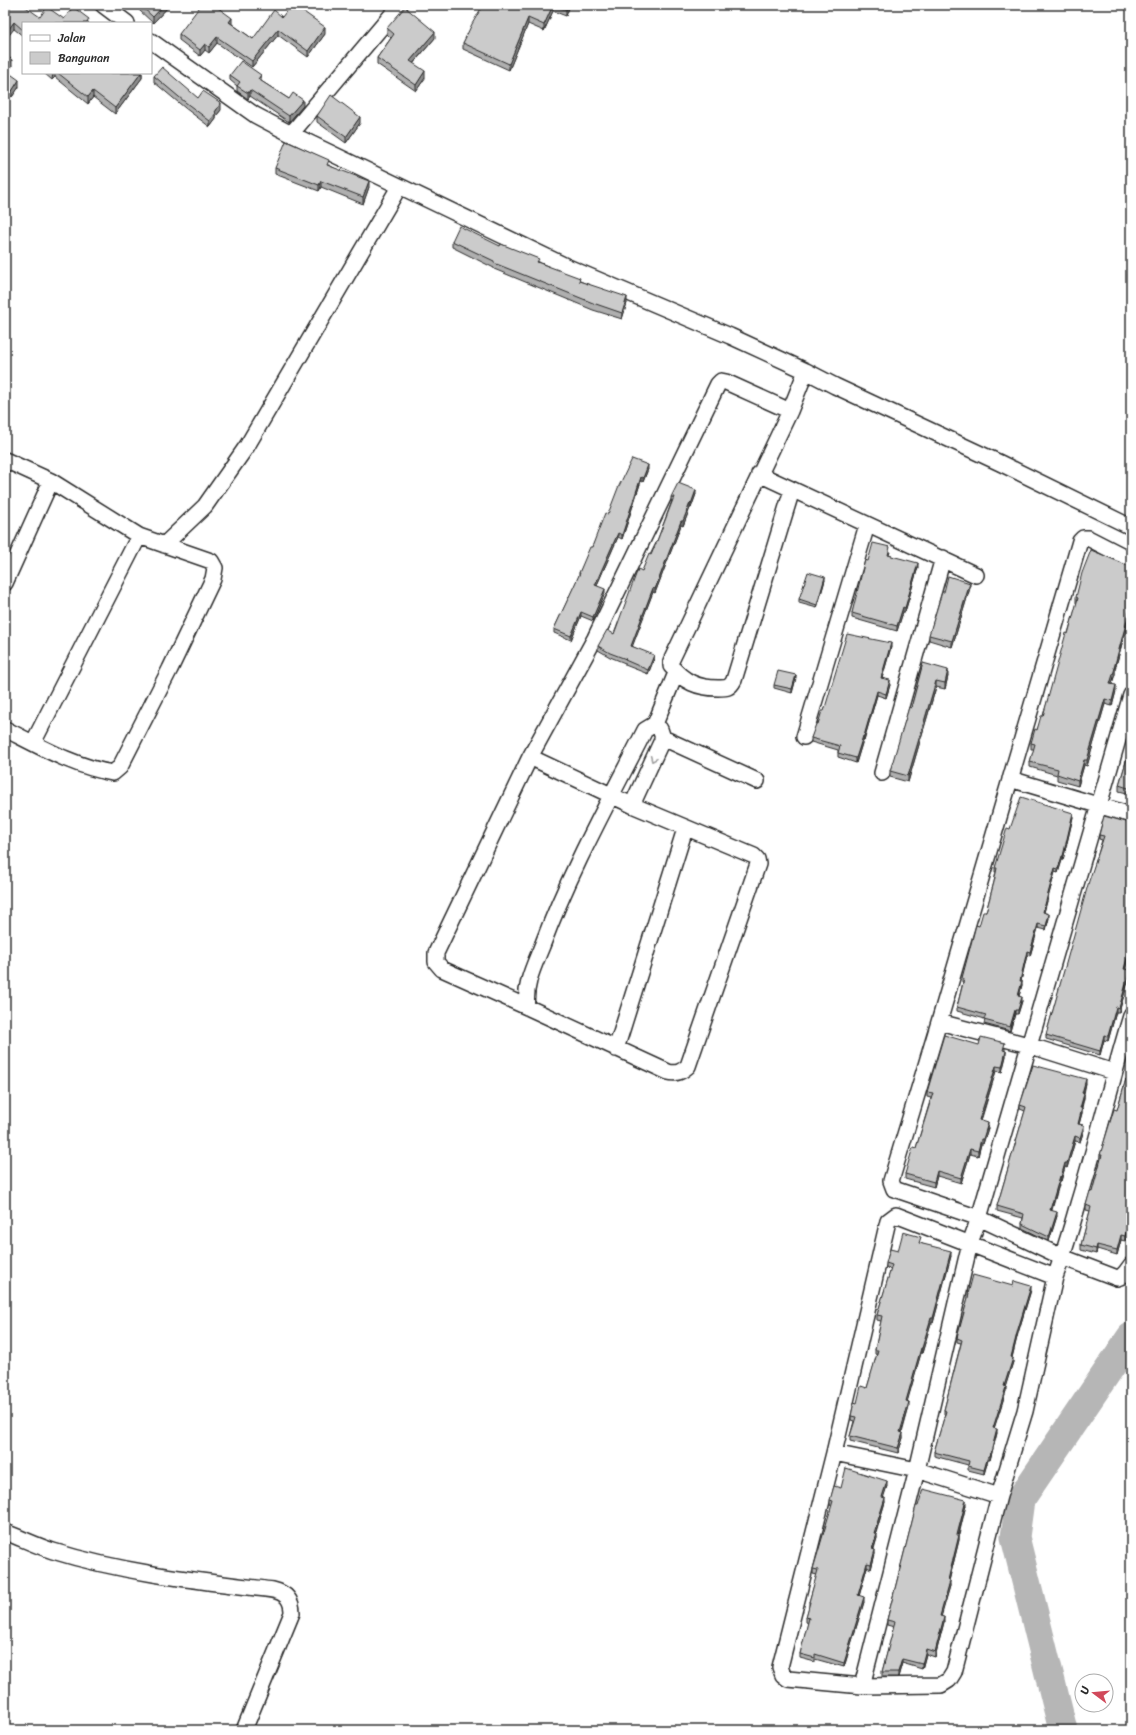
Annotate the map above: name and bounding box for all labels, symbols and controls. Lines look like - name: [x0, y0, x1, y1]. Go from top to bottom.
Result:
- legend: [22, 22, 152, 74]
- text: Jalan: [57, 27, 86, 49]
- text: Bangunan: [58, 47, 110, 69]
- one-way arrow: [650, 755, 658, 762]
- north arrow: [1074, 1673, 1114, 1713]
- text: U: [1075, 1684, 1095, 1697]

